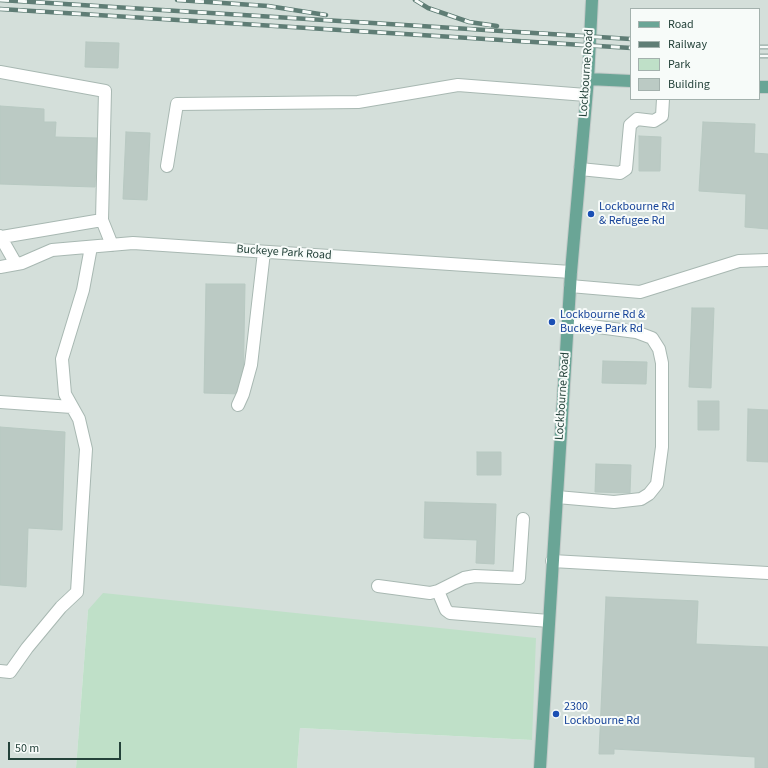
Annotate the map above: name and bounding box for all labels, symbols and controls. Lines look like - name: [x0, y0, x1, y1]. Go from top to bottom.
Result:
- legend: [630, 8, 760, 100]
- text: Road: [668, 16, 694, 33]
- street label: Lockbourne Road: [577, 29, 597, 117]
- text: Railway: [668, 36, 707, 53]
- text: Park: [668, 56, 690, 73]
- text: Building: [668, 76, 710, 93]
- place label: Lockbourne Rd & Refugee Rd: [599, 200, 675, 228]
- marker: Lockbourne Rd & Refugee Rd: [586, 209, 596, 219]
- street label: Buckeye Park Road: [236, 242, 332, 264]
- place label: Lockbourne Rd & Buckeye Park Rd: [560, 308, 645, 336]
- marker: Lockbourne Rd & Buckeye Park Rd: [547, 317, 557, 327]
- street label: Lockbourne Road: [553, 352, 573, 440]
- place label: 2300 Lockbourne Rd: [564, 700, 640, 728]
- marker: 2300 Lockbourne Rd: [551, 709, 561, 719]
- scale bar: [10, 734, 123, 760]
- text: 50 m: [15, 740, 39, 757]

